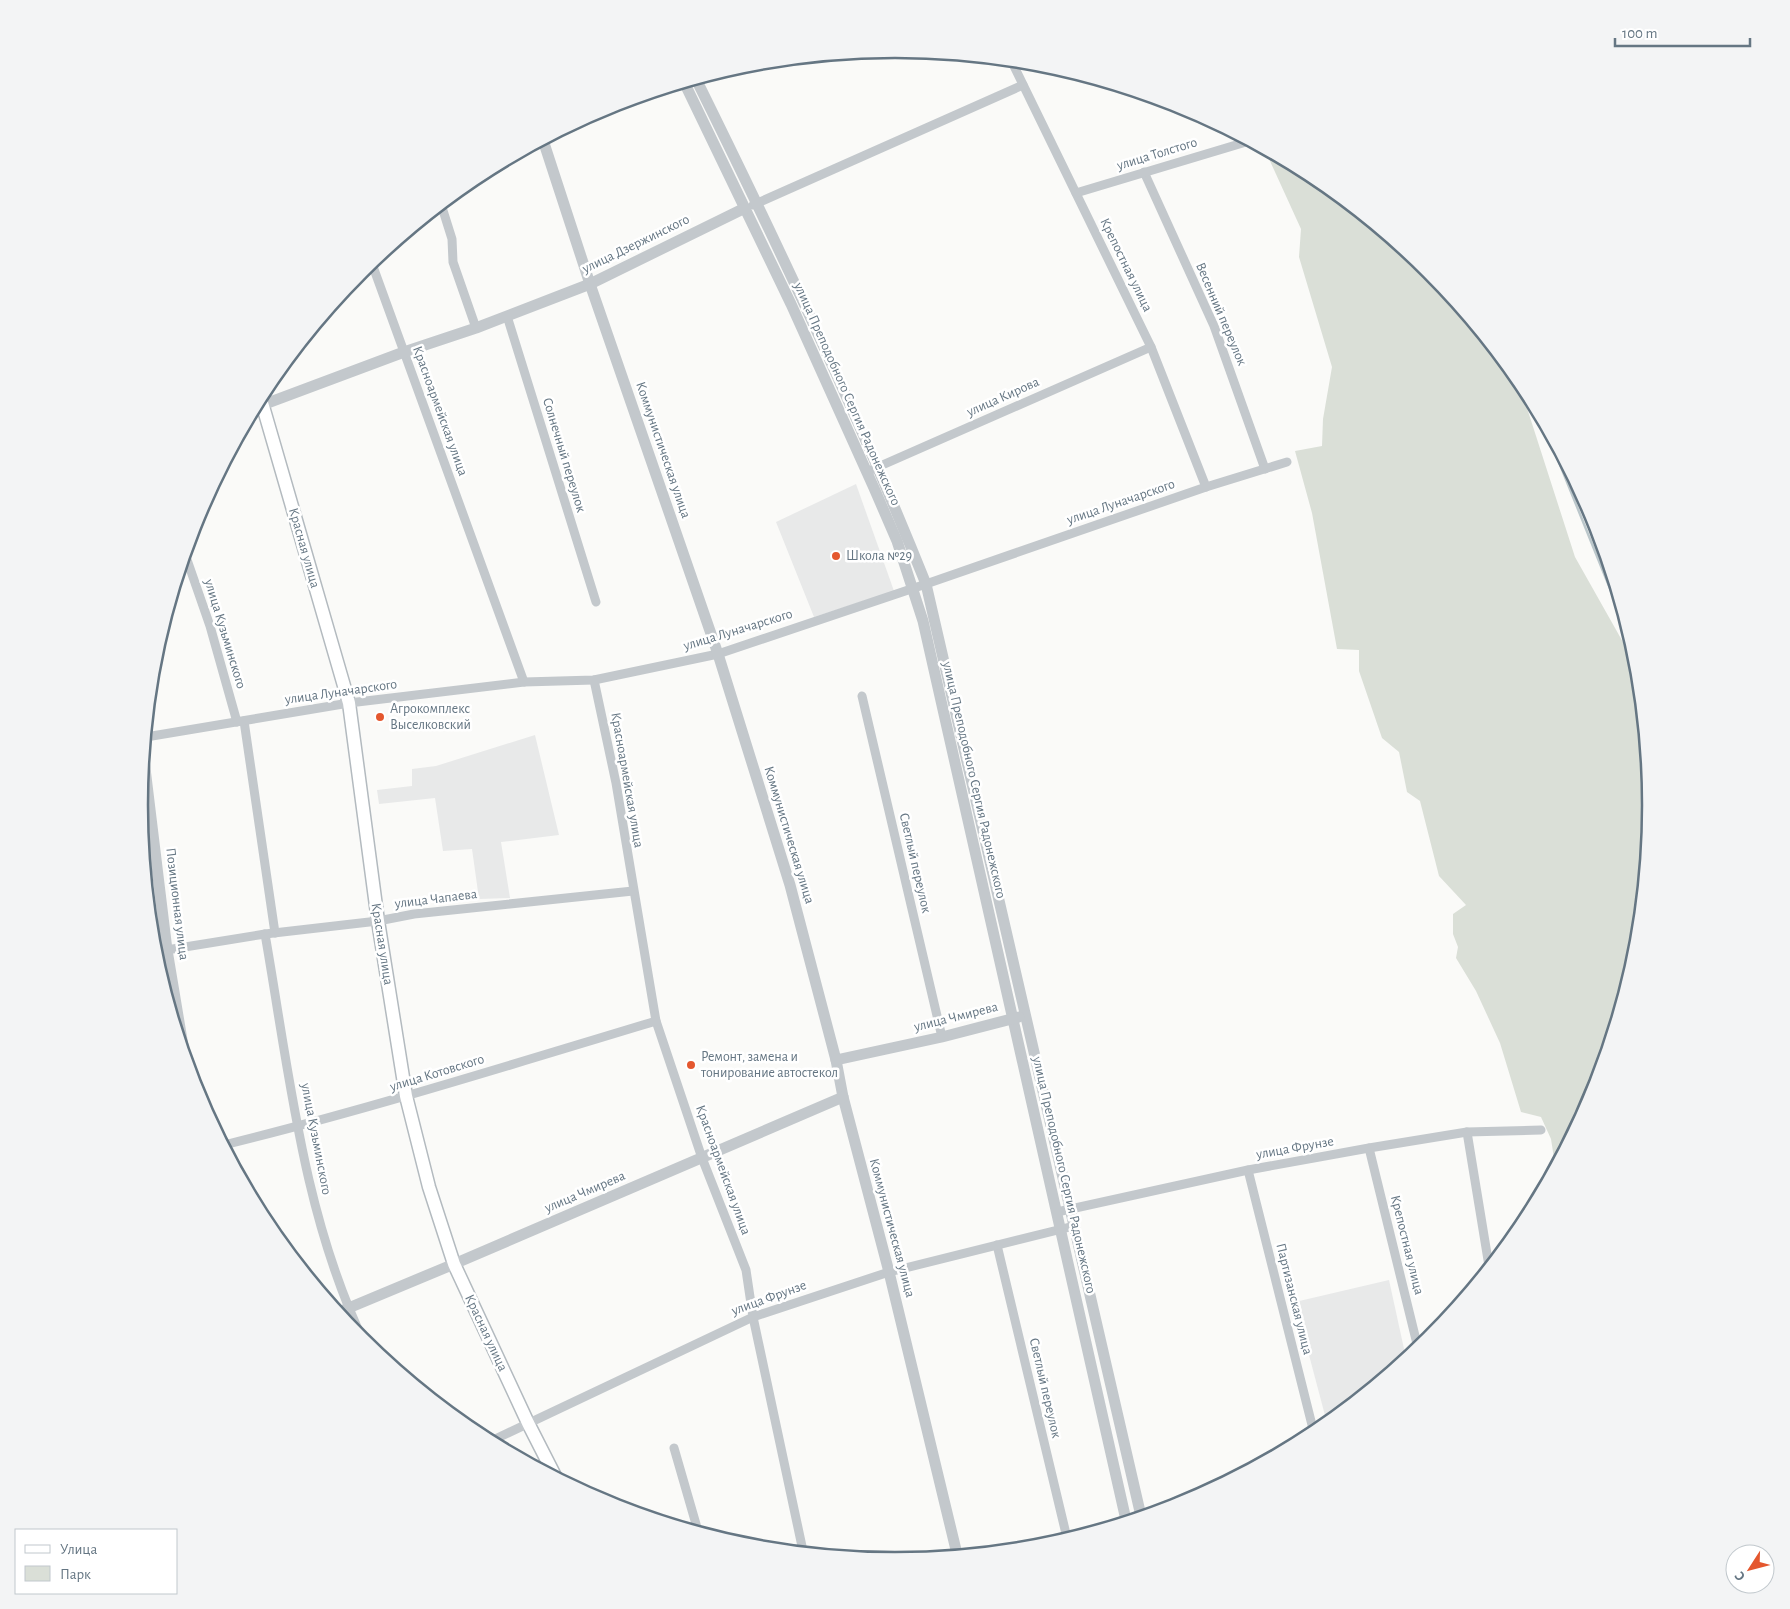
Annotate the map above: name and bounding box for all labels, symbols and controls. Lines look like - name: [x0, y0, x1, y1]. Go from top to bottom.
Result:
- scale bar: [1615, 15, 1750, 47]
- text: 100 m: [1622, 26, 1657, 41]
- street label: улица Толстого: [1114, 135, 1199, 173]
- street label: улица Дзержинского: [579, 212, 692, 276]
- street label: Крепостная улица: [1097, 216, 1155, 315]
- street label: Весенний переулок: [1193, 260, 1249, 368]
- street label: улица Преподобного Сергия Радонежского: [791, 280, 903, 508]
- street label: Красноармейская улица: [410, 344, 470, 478]
- street label: улица Кирова: [964, 375, 1042, 420]
- street label: Коммунистическая улица: [633, 380, 693, 521]
- street label: Солнечный переулок: [540, 396, 588, 514]
- street label: улица Луначарского: [1064, 477, 1177, 527]
- street label: Красная улица: [286, 506, 322, 590]
- place label: Школа №29: [846, 549, 912, 563]
- marker: Школа №29: [830, 550, 842, 562]
- street label: улица Кузьминского: [201, 577, 248, 691]
- street label: улица Луначарского: [681, 607, 794, 654]
- street label: улица Преподобного Сергия Радонежского: [940, 659, 1008, 900]
- street label: улица Луначарского: [283, 677, 398, 707]
- place label: Агрокомплекс Выселковский: [390, 702, 471, 732]
- marker: Агрокомплекс Выселковский: [374, 711, 386, 723]
- street label: Красноармейская улица: [608, 711, 646, 849]
- street label: Коммунистическая улица: [761, 764, 817, 906]
- street label: Светлый переулок: [897, 812, 933, 915]
- street label: Позиционная улица: [163, 847, 191, 962]
- street label: улица Чапаева: [393, 887, 479, 911]
- street label: Красная улица: [369, 902, 395, 987]
- street label: улица Чмирева: [912, 1000, 1000, 1034]
- place label: Ремонт, замена и тонирование автостекол: [700, 1050, 838, 1080]
- street label: улица Котовского: [387, 1052, 486, 1094]
- street label: улица Преподобного Сергия Радонежского: [1030, 1054, 1098, 1295]
- marker: Ремонт, замена и тонирование автостекол: [685, 1059, 697, 1071]
- street label: улица Кузьминского: [298, 1081, 334, 1196]
- street label: Красноармейская улица: [693, 1103, 753, 1237]
- street label: улица Фрунзе: [1254, 1134, 1335, 1162]
- street label: Коммунистическая улица: [867, 1157, 917, 1300]
- street label: улица Чмирева: [542, 1169, 628, 1216]
- street label: Крепостная улица: [1388, 1194, 1426, 1297]
- street label: Партизанская улица: [1273, 1242, 1315, 1357]
- street label: улица Фрунзе: [729, 1278, 808, 1318]
- street label: Красная улица: [462, 1292, 510, 1374]
- street label: Светлый переулок: [1027, 1337, 1063, 1440]
- legend: [15, 1529, 178, 1594]
- text: Улица: [60, 1542, 97, 1557]
- north arrow: [1725, 1544, 1775, 1594]
- text: Парк: [60, 1567, 91, 1582]
- text: С: [1732, 1569, 1748, 1583]

